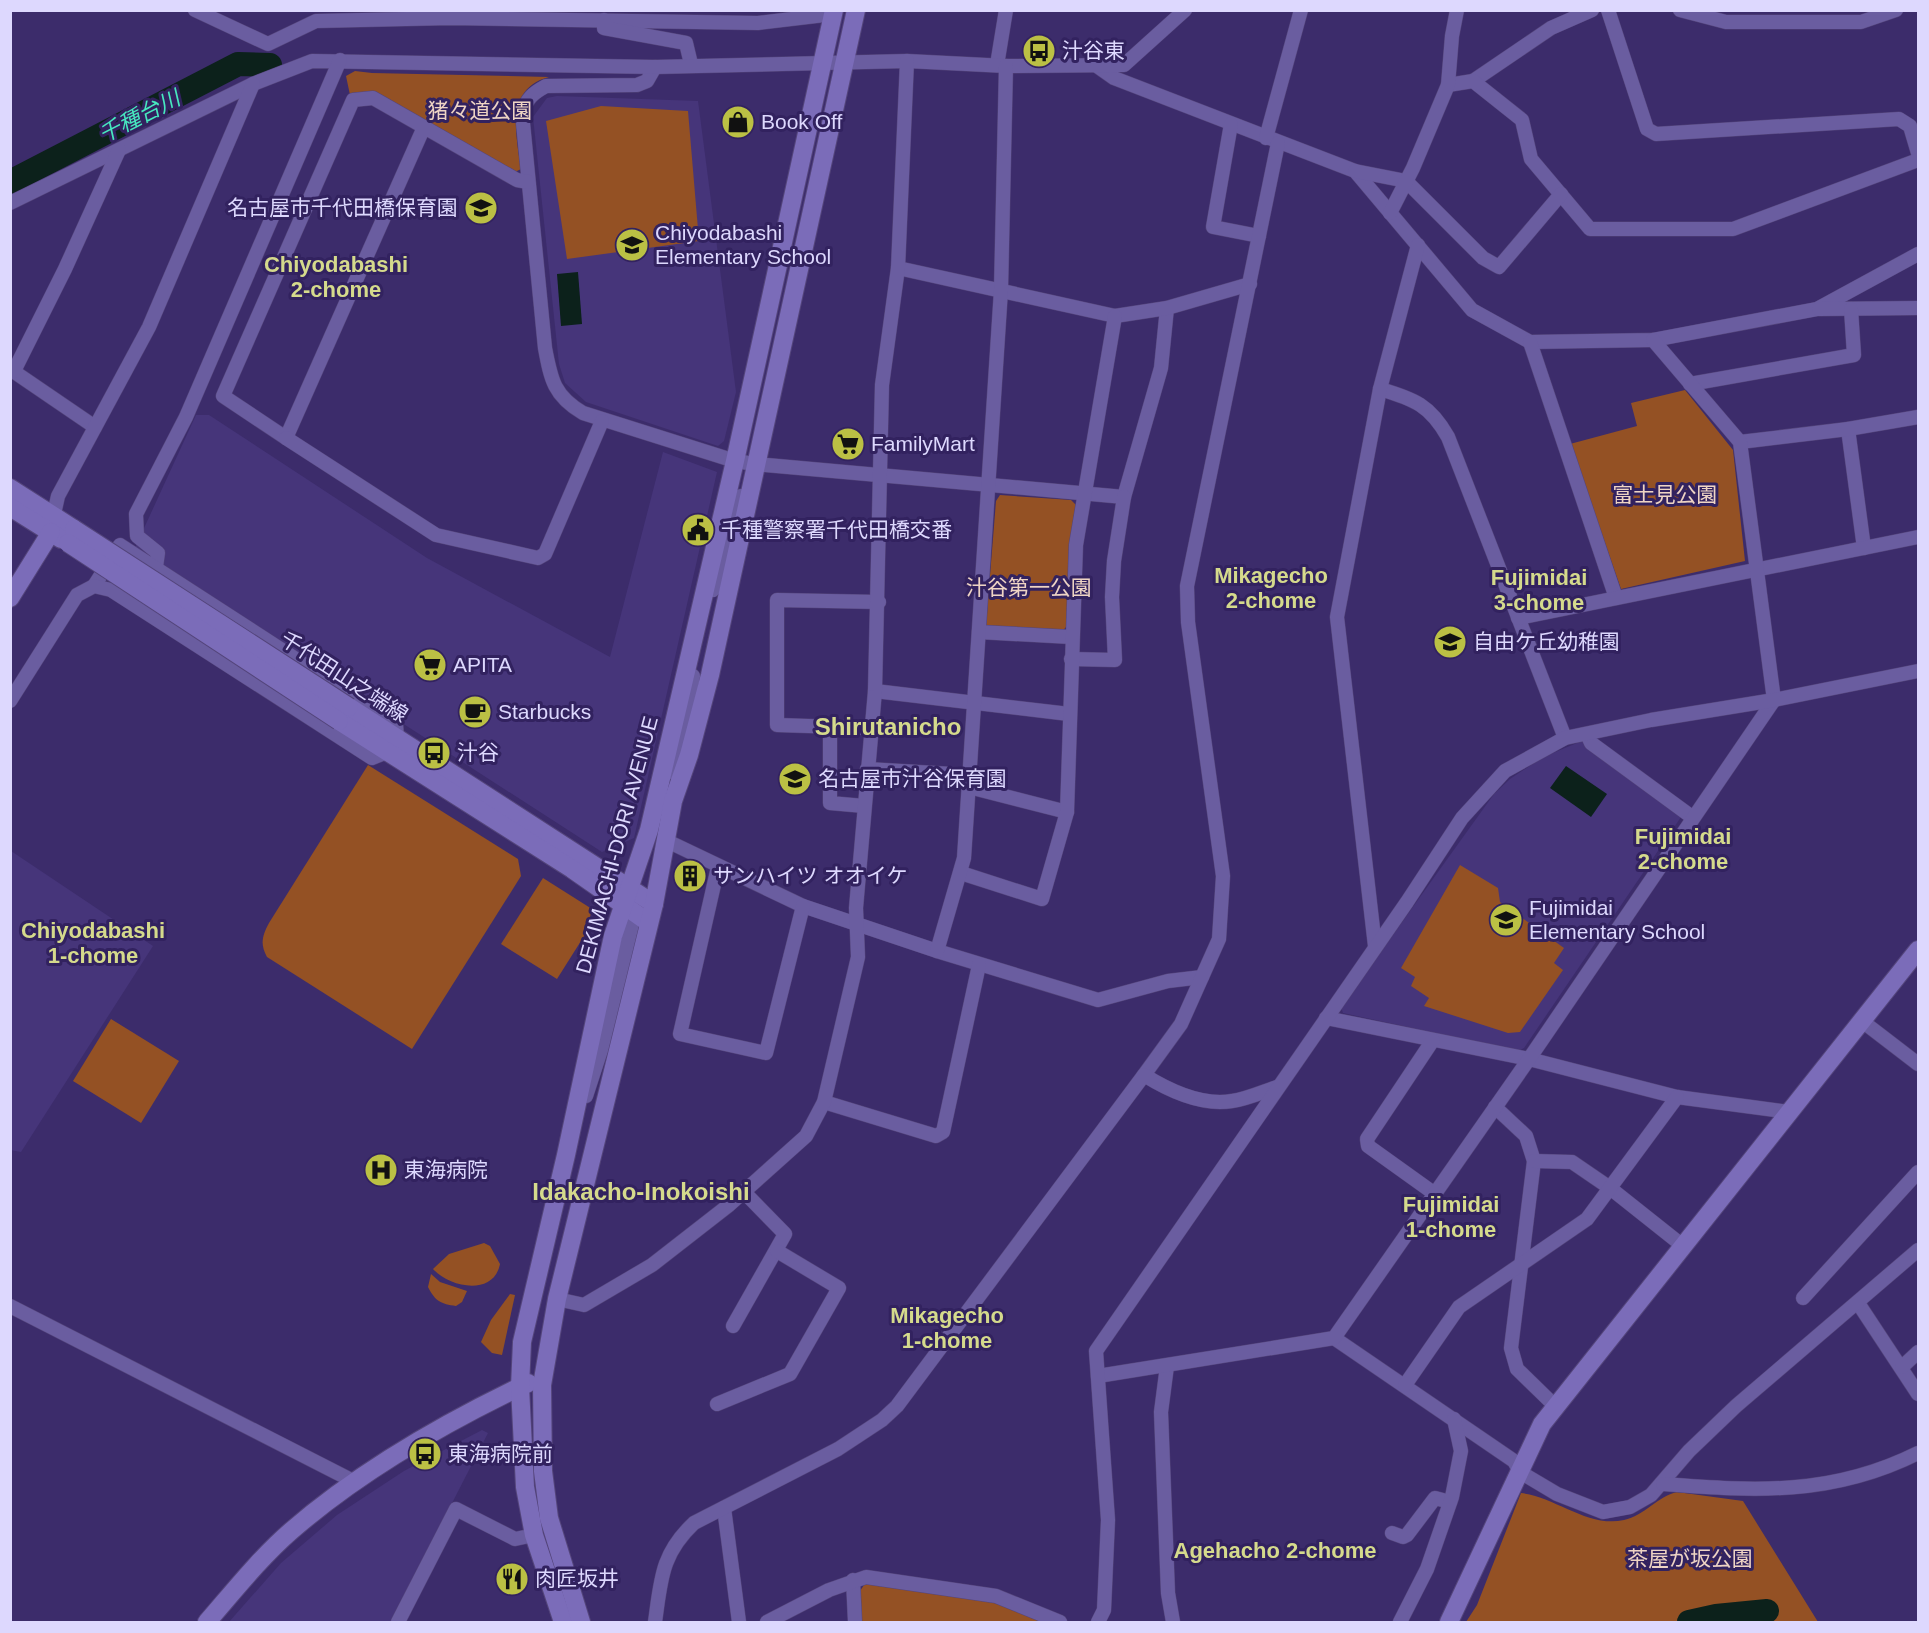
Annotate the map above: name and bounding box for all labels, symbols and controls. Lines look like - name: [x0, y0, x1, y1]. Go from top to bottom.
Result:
- bus stop icon: 汁谷東: [1021, 33, 1057, 69]
- place label: 汁谷東: [1062, 39, 1125, 62]
- water label: 千種台川: [94, 84, 186, 148]
- park label: 猪々道公園: [428, 99, 533, 122]
- shop icon: Book Off: [720, 104, 756, 140]
- place label: Book Off: [761, 110, 842, 133]
- school or university icon: 名古屋市千代田橋保育園: [463, 190, 499, 226]
- place label: 名古屋市千代田橋保育園: [227, 196, 458, 219]
- place label: Chiyodabashi Elementary School: [655, 221, 831, 268]
- school or university icon: Chiyodabashi Elementary School: [614, 227, 650, 263]
- district label: Chiyodabashi 2-chome: [264, 252, 408, 302]
- supermarket icon: FamilyMart: [830, 426, 866, 462]
- place label: FamilyMart: [871, 432, 975, 455]
- park label: 富士見公園: [1613, 483, 1718, 506]
- public building icon: 千種警察署千代田橋交番: [680, 512, 716, 548]
- place label: 千種警察署千代田橋交番: [721, 518, 952, 541]
- district label: Mikagecho 2-chome: [1214, 563, 1328, 613]
- district label: Fujimidai 3-chome: [1491, 565, 1587, 615]
- park label: 汁谷第一公園: [966, 576, 1092, 599]
- school or university icon: 自由ケ丘幼稚園: [1432, 624, 1468, 660]
- street label: 千代田山之端線: [276, 627, 412, 726]
- place label: 自由ケ丘幼稚園: [1473, 630, 1620, 653]
- supermarket icon: APITA: [412, 647, 448, 683]
- place label: APITA: [453, 653, 512, 676]
- cafe icon: Starbucks: [457, 694, 493, 730]
- place label: Starbucks: [498, 700, 591, 723]
- district label: Shirutanicho: [815, 713, 961, 740]
- street label: DEKIMACHI-DŌRI AVENUE: [571, 714, 662, 976]
- bus stop icon: 汁谷: [416, 735, 452, 771]
- place label: 汁谷: [457, 741, 499, 764]
- school or university icon: 名古屋市汁谷保育園: [777, 761, 813, 797]
- place label: 名古屋市汁谷保育園: [818, 767, 1007, 790]
- district label: Fujimidai 2-chome: [1635, 824, 1731, 874]
- building icon: サンハイツ オオイケ: [672, 858, 708, 894]
- place label: サンハイツ オオイケ: [713, 864, 907, 887]
- place label: Fujimidai Elementary School: [1529, 896, 1705, 943]
- school or university icon: Fujimidai Elementary School: [1488, 902, 1524, 938]
- district label: Chiyodabashi 1-chome: [21, 918, 165, 968]
- hospital icon: 東海病院: [363, 1152, 399, 1188]
- place label: 東海病院: [404, 1158, 488, 1181]
- district label: Idakacho-Inokoishi: [532, 1178, 750, 1205]
- district label: Fujimidai 1-chome: [1403, 1192, 1499, 1242]
- district label: Mikagecho 1-chome: [890, 1303, 1004, 1353]
- bus stop icon: 東海病院前: [407, 1436, 443, 1472]
- place label: 東海病院前: [448, 1442, 553, 1465]
- district label: Agehacho 2-chome: [1174, 1538, 1376, 1563]
- park label: 茶屋が坂公園: [1627, 1547, 1753, 1570]
- restaurant icon: 肉匠坂井: [494, 1561, 530, 1597]
- place label: 肉匠坂井: [535, 1567, 619, 1590]

